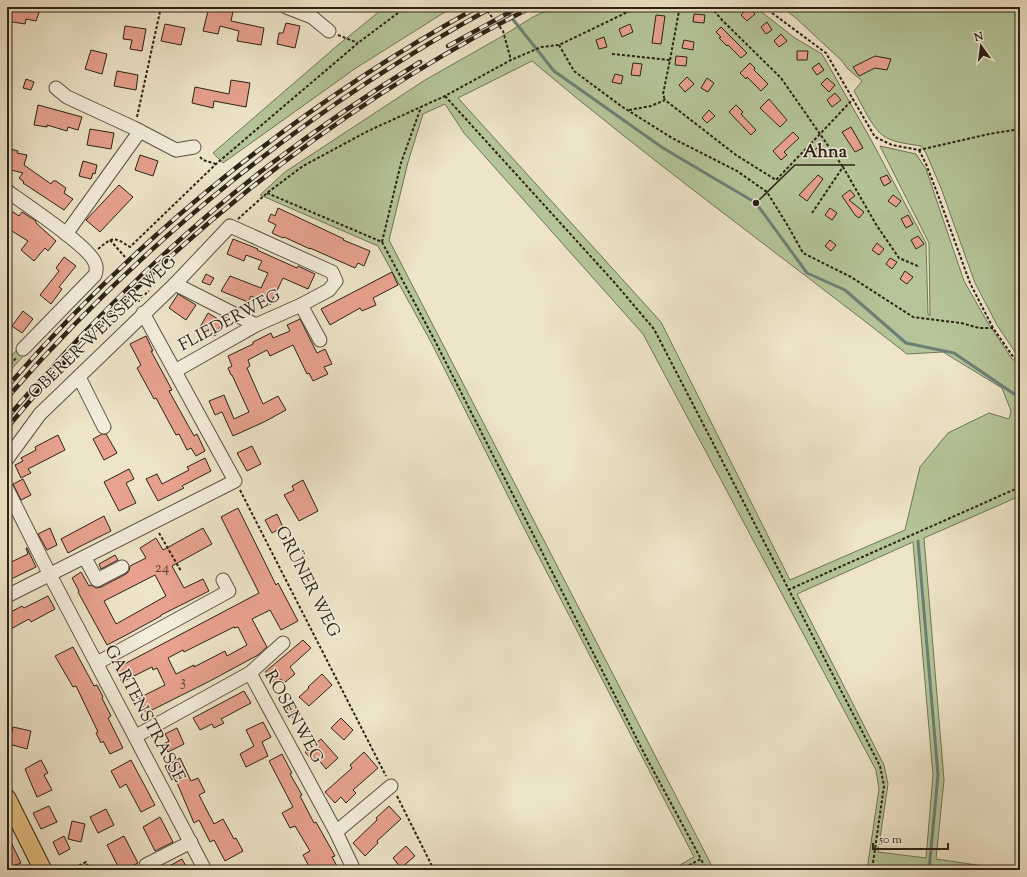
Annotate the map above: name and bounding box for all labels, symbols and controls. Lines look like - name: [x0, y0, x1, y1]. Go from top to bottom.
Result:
- north arrow: [961, 26, 1001, 66]
- text: N: [972, 28, 985, 46]
- callout: Ahna: [795, 135, 855, 165]
- text: Ahna: [803, 140, 848, 166]
- street label: OBERER WEISSER WEG: [23, 251, 183, 405]
- street label: FLIEDERWEG: [175, 284, 285, 358]
- street label: GRÜNER WEG: [269, 522, 345, 642]
- house number: 24: [155, 558, 170, 579]
- street label: GARTENSTRASSE: [98, 641, 190, 787]
- street label: ROSENWEG: [257, 666, 329, 768]
- house number: 3: [180, 672, 186, 693]
- scale bar: [873, 825, 948, 851]
- text: 50 m: [878, 831, 902, 849]

